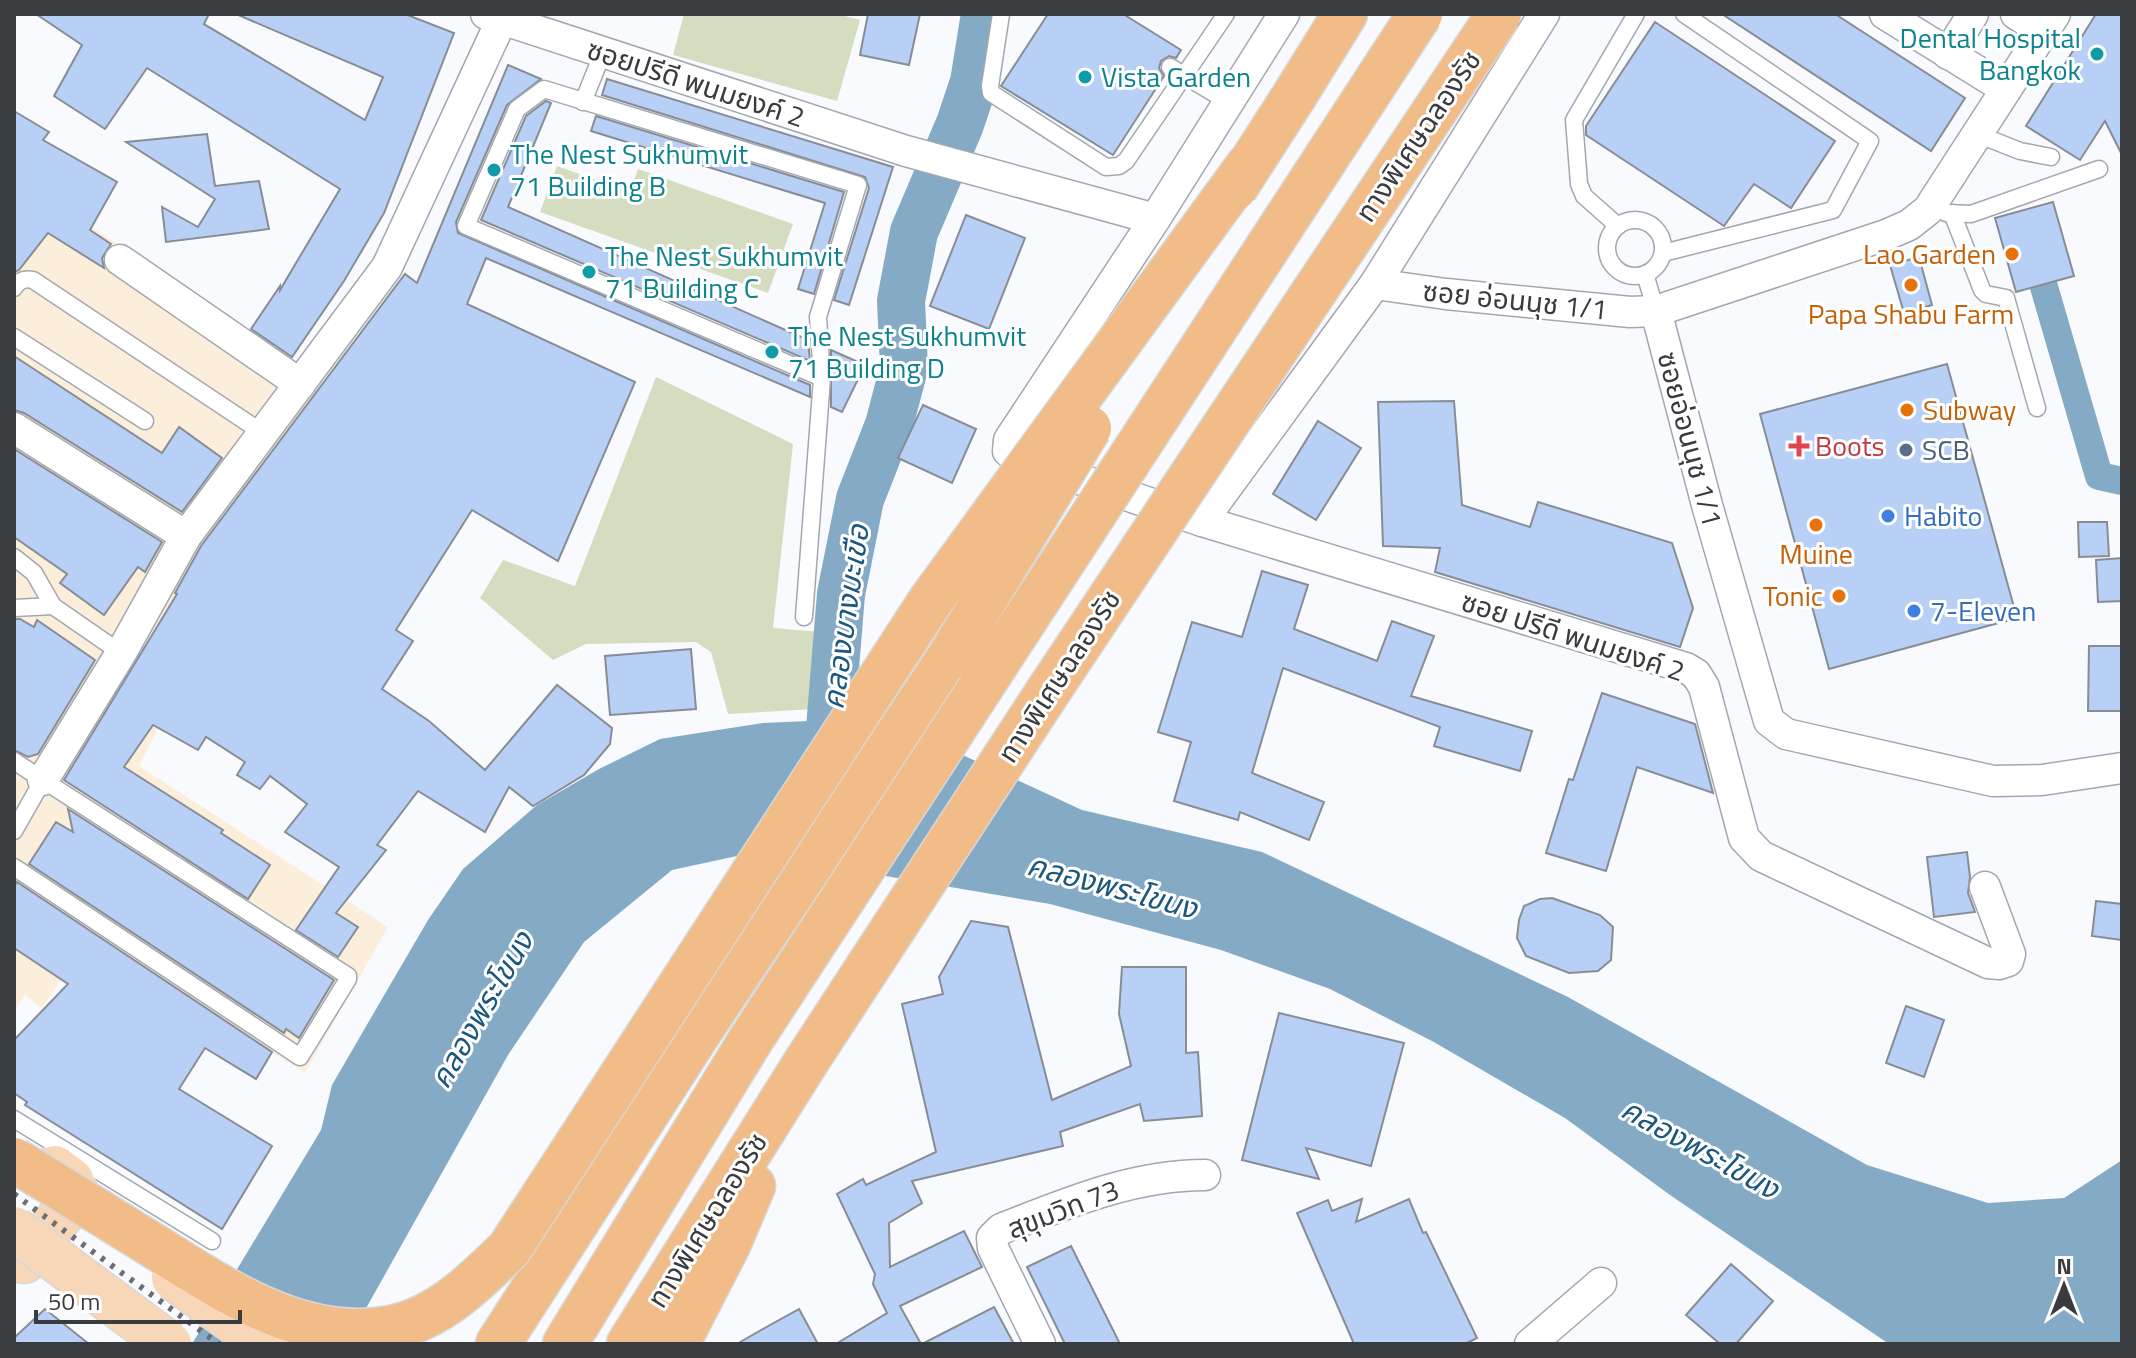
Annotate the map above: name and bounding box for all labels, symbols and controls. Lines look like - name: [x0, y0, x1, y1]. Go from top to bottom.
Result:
- place label: Dental Hospital Bangkok: [1900, 16, 2081, 91]
- street label: ซอยปรีดี พนมยงค์ 2: [582, 27, 811, 138]
- street label: ทางพิเศษฉลองรัช: [1344, 41, 1491, 230]
- marker: Dental Hospital Bangkok: [2088, 45, 2106, 63]
- place label: Vista Garden: [1101, 55, 1251, 98]
- marker: Vista Garden: [1076, 68, 1094, 86]
- place label: The Nest Sukhumvit 71 Building B: [510, 132, 748, 207]
- marker: The Nest Sukhumvit 71 Building B: [485, 161, 503, 179]
- place label: Lao Garden: [1863, 232, 1996, 275]
- place label: The Nest Sukhumvit 71 Building C: [605, 234, 843, 309]
- marker: Lao Garden: [2003, 245, 2021, 263]
- marker: The Nest Sukhumvit 71 Building C: [580, 263, 598, 281]
- street label: ซอย อ่อนนุช 1/1: [1421, 268, 1609, 331]
- marker: Papa Shabu Farm: [1902, 276, 1920, 294]
- place label: Papa Shabu Farm: [1808, 292, 2014, 335]
- place label: The Nest Sukhumvit 71 Building D: [788, 314, 1026, 389]
- marker: The Nest Sukhumvit 71 Building D: [763, 343, 781, 361]
- street label: ซอยอ่อนนุช 1/1: [1647, 347, 1734, 531]
- place label: Subway: [1923, 388, 2016, 431]
- marker: Subway: [1898, 401, 1916, 419]
- place label: Boots: [1815, 424, 1885, 467]
- place label: SCB: [1922, 428, 1970, 471]
- marker: Boots: [1790, 437, 1808, 455]
- marker: SCB: [1897, 441, 1915, 459]
- place label: Habito: [1904, 494, 1982, 537]
- marker: Habito: [1879, 507, 1897, 525]
- marker: Muine: [1807, 516, 1825, 534]
- water label: คลองบางมะเขือ: [809, 520, 881, 712]
- place label: Muine: [1779, 532, 1853, 575]
- place label: Tonic: [1763, 574, 1823, 617]
- street label: ซอย ปรีดี พนมยงค์ 2: [1456, 579, 1691, 692]
- street label: ทางพิเศษฉลองรัช: [986, 580, 1131, 771]
- marker: Tonic: [1830, 587, 1848, 605]
- place label: 7-Eleven: [1930, 589, 2036, 632]
- marker: 7-Eleven: [1905, 602, 1923, 620]
- water label: คลองพระโขนง: [1022, 841, 1204, 931]
- water label: คลองพระโขนง: [418, 921, 546, 1096]
- water label: คลองพระโขนง: [1613, 1086, 1790, 1211]
- street label: ทางพิเศษฉลองรัช: [635, 1124, 778, 1316]
- street label: สุขุมวิท 73: [1001, 1168, 1125, 1250]
- north arrow: [2024, 1246, 2104, 1326]
- text: N: [2056, 1249, 2072, 1283]
- scale bar: [36, 1274, 240, 1324]
- text: 50 m: [48, 1283, 100, 1319]

